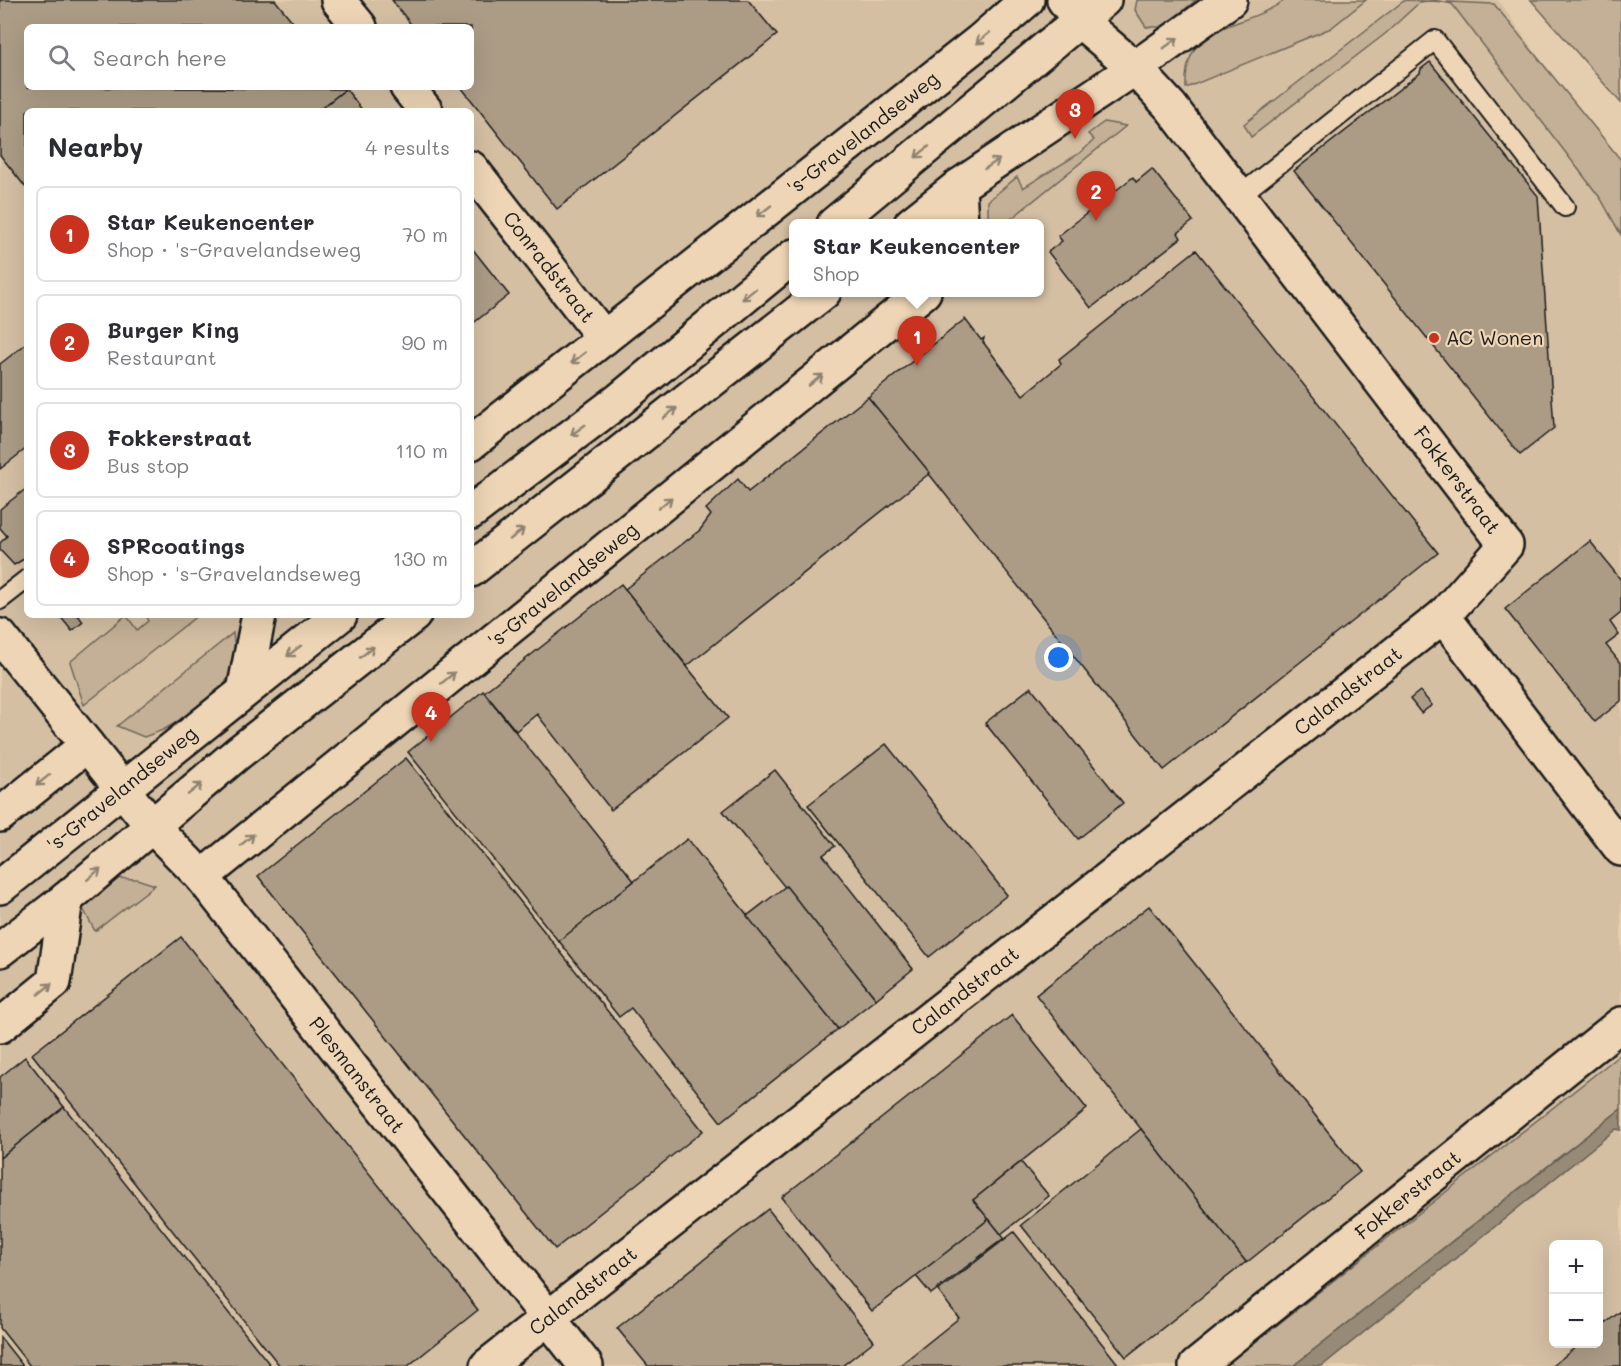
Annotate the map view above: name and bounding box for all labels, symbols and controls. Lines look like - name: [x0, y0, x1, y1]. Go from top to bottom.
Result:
- search box: [24, 24, 474, 90]
- one-way arrow: [976, 31, 991, 45]
- one-way arrow: [1162, 36, 1178, 49]
- icon: search: [45, 41, 78, 74]
- text: Search here: [93, 43, 227, 72]
- street label: 's-Gravelandseweg: [781, 65, 944, 200]
- pin: 3: [1056, 90, 1094, 139]
- text: Nearby: [48, 130, 143, 164]
- text: 4 results: [365, 134, 450, 160]
- one-way arrow: [914, 145, 930, 158]
- one-way arrow: [983, 158, 1000, 170]
- pin: 2: [1076, 172, 1116, 221]
- street label: Conradstraat: [498, 205, 601, 327]
- one-way arrow: [756, 205, 772, 218]
- text: Star Keukencenter: [107, 207, 314, 236]
- popup: [789, 219, 1044, 297]
- text: 1: [65, 221, 74, 247]
- text: 70 m: [402, 221, 448, 247]
- text: Star Keukencenter: [813, 231, 1020, 260]
- text: Shop · 's-Gravelandseweg: [107, 236, 361, 262]
- text: Shop: [813, 260, 860, 286]
- one-way arrow: [741, 287, 757, 300]
- text: Burger King: [107, 315, 239, 344]
- pin: 1: [898, 316, 936, 366]
- place label: AC Wonen: [1446, 324, 1543, 350]
- text: 2: [64, 329, 75, 355]
- text: 90 m: [402, 329, 448, 355]
- marker: AC Wonen: [1427, 331, 1441, 345]
- text: Restaurant: [107, 344, 217, 370]
- one-way arrow: [570, 352, 586, 365]
- one-way arrow: [808, 373, 824, 386]
- one-way arrow: [662, 407, 678, 420]
- street label: Fokkerstraat: [1409, 420, 1507, 539]
- text: Fokkerstraat: [107, 423, 252, 452]
- one-way arrow: [570, 424, 586, 436]
- text: 3: [64, 437, 76, 463]
- text: 110 m: [395, 437, 448, 463]
- text: Bus stop: [107, 452, 189, 478]
- one-way arrow: [656, 496, 672, 509]
- street label: 's-Gravelandseweg: [482, 516, 643, 653]
- one-way arrow: [509, 527, 525, 540]
- text: SPRcoatings: [107, 531, 245, 560]
- text: 4: [63, 545, 76, 571]
- text: 130 m: [393, 545, 448, 571]
- text: Shop · 's-Gravelandseweg: [107, 560, 361, 586]
- street label: Calandstraat: [1288, 640, 1407, 741]
- your location: [1044, 643, 1073, 672]
- one-way arrow: [287, 645, 303, 658]
- one-way arrow: [358, 646, 374, 659]
- one-way arrow: [440, 671, 455, 685]
- pin: 4: [412, 692, 450, 742]
- street label: 's-Gravelandseweg: [41, 720, 202, 857]
- one-way arrow: [36, 773, 52, 786]
- one-way arrow: [186, 783, 202, 796]
- one-way arrow: [239, 834, 255, 847]
- one-way arrow: [87, 867, 102, 881]
- street label: Calandstraat: [905, 940, 1024, 1041]
- one-way arrow: [37, 983, 53, 996]
- street label: Plesmanstraat: [304, 1011, 411, 1138]
- street label: Fokkerstraat: [1349, 1144, 1466, 1245]
- street label: Calandstraat: [523, 1240, 642, 1341]
- map controls: [1549, 1240, 1603, 1348]
- button: +: [1549, 1240, 1603, 1294]
- button: −: [1549, 1294, 1603, 1348]

